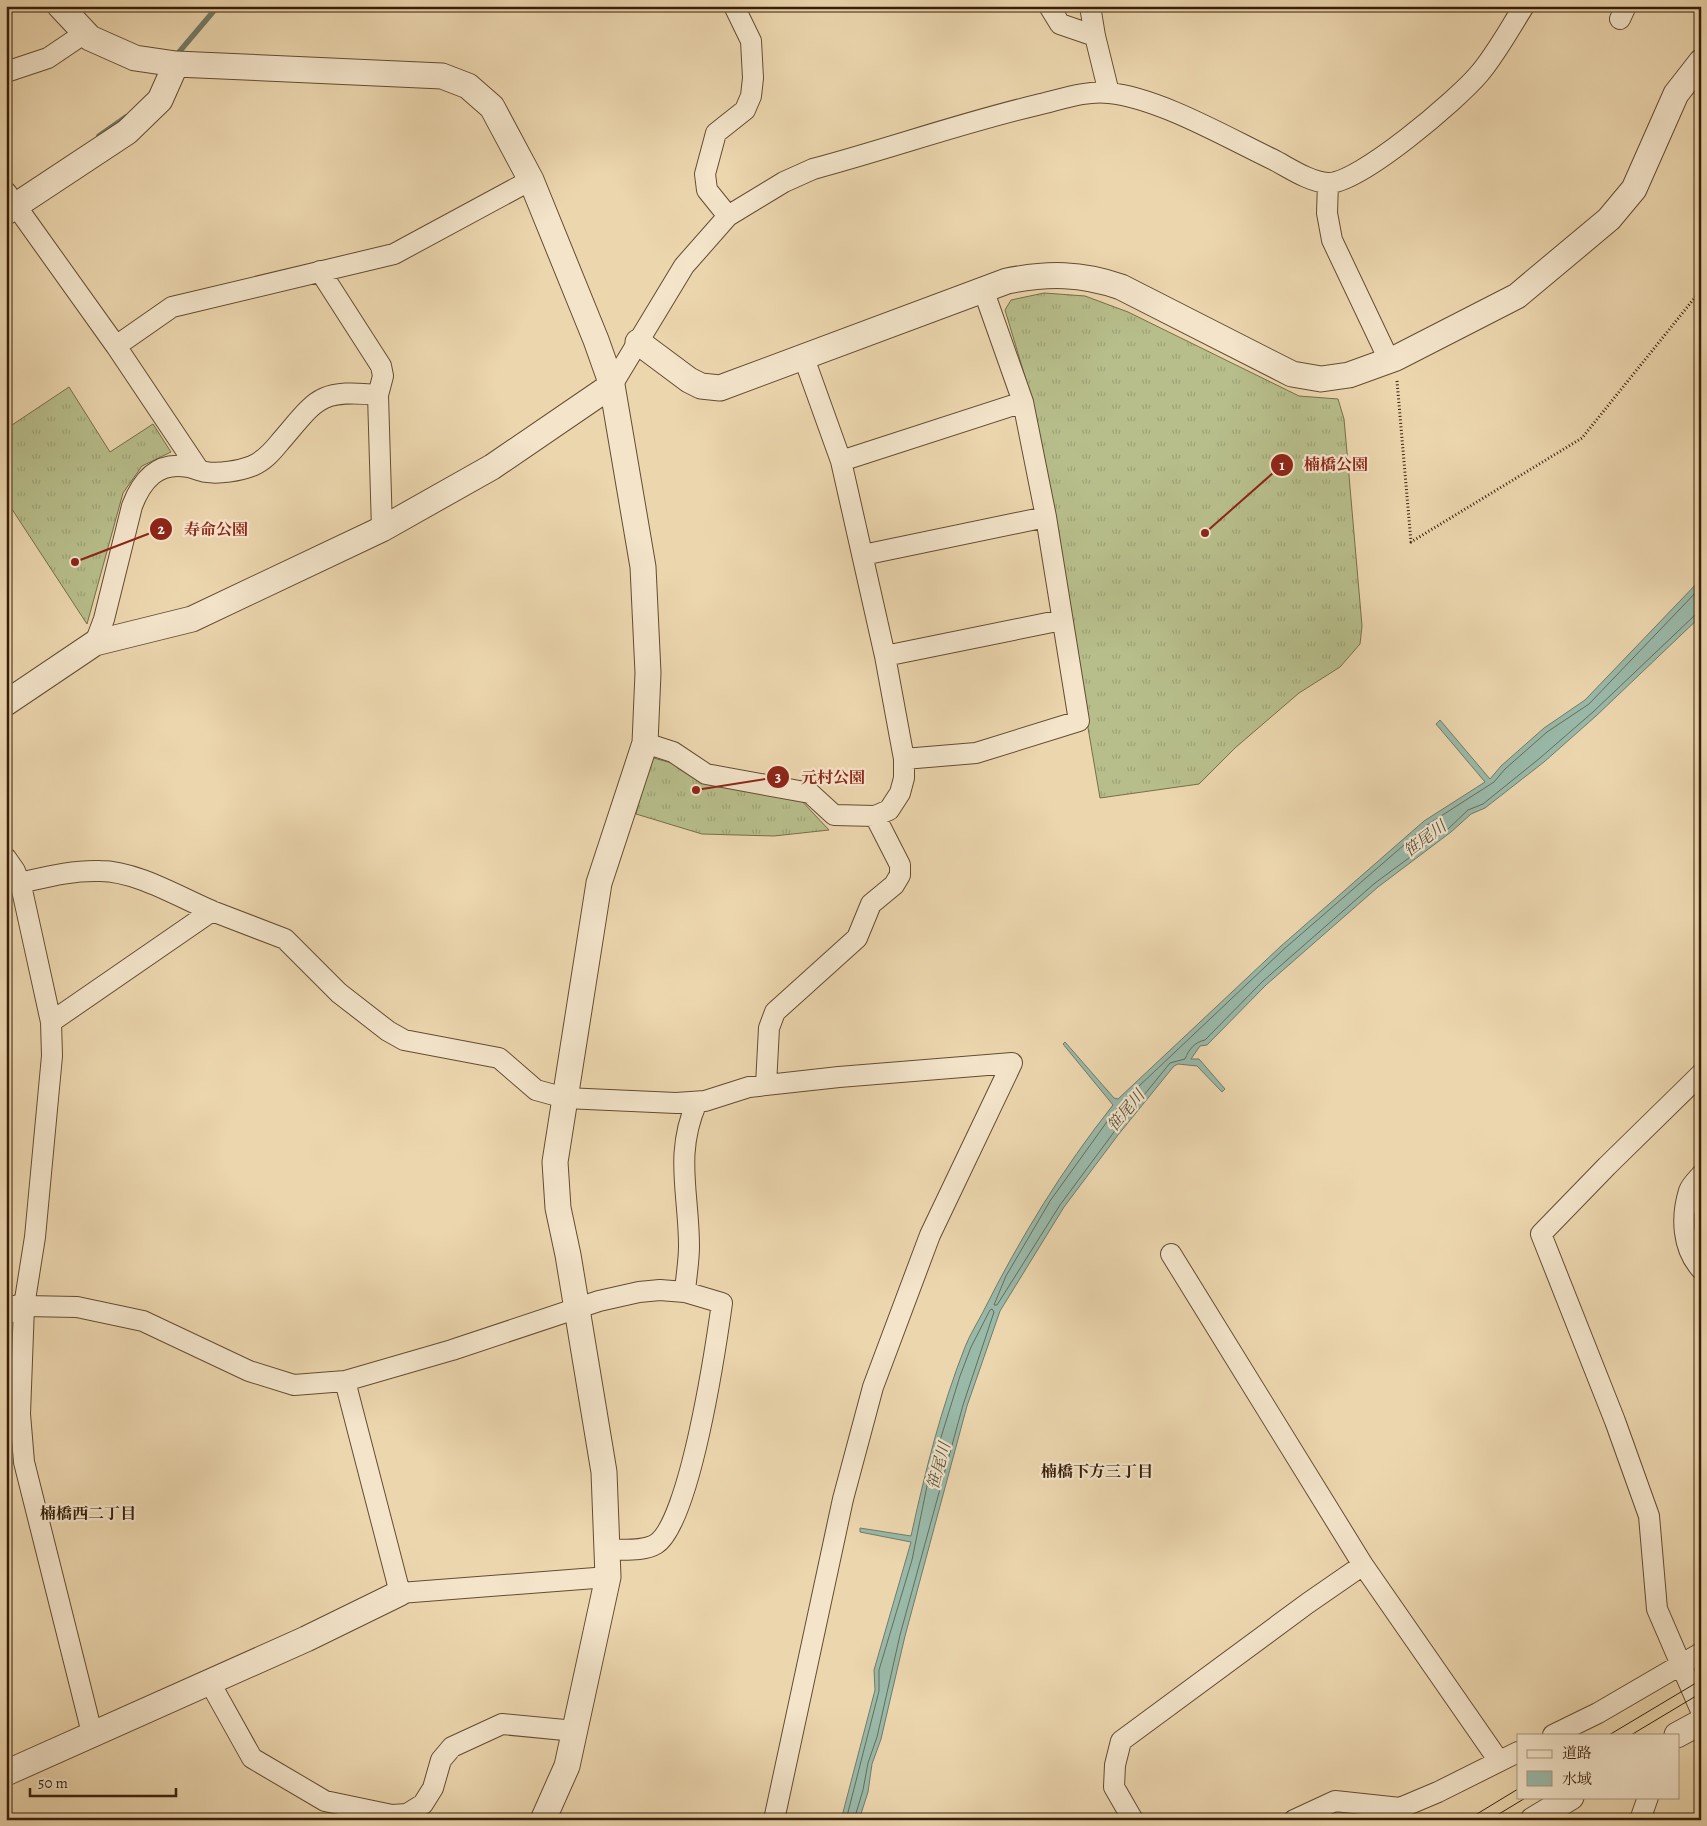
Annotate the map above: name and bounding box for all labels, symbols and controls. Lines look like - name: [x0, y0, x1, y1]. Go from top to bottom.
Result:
- callout: 楠橋公園: [1269, 449, 1378, 480]
- text: 楠橋公園: [1304, 454, 1368, 476]
- text: 1: [1279, 455, 1285, 475]
- callout: 寿命公園: [149, 514, 258, 545]
- text: 2: [157, 519, 165, 539]
- text: 寿命公園: [184, 519, 248, 541]
- callout: 元村公園: [766, 762, 875, 793]
- text: 3: [775, 767, 781, 787]
- text: 元村公園: [801, 767, 865, 789]
- water label: 笹尾川: [1399, 815, 1452, 862]
- water label: 笹尾川: [1102, 1084, 1151, 1136]
- water label: 笹尾川: [922, 1438, 956, 1492]
- district label: 楠橋下方三丁目: [1041, 1461, 1153, 1483]
- district label: 楠橋西二丁目: [40, 1503, 136, 1525]
- legend: [1517, 1734, 1680, 1798]
- text: 道路: [1562, 1743, 1592, 1763]
- scale bar: [30, 1766, 176, 1798]
- text: 水域: [1562, 1769, 1592, 1789]
- text: 50 m: [38, 1773, 68, 1793]

